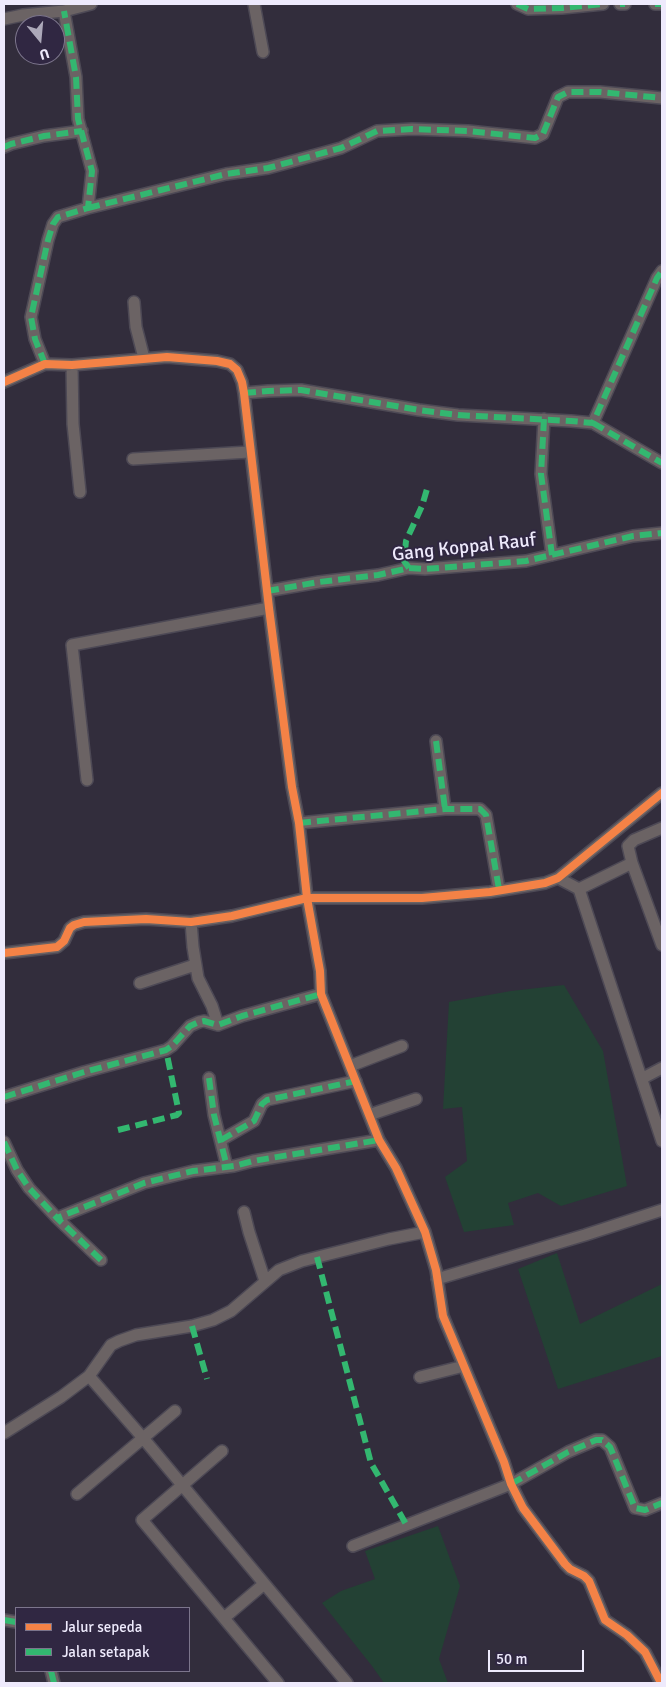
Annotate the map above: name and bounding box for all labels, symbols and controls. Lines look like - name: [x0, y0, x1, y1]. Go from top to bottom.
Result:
- north arrow: [15, 15, 65, 65]
- text: U: [37, 44, 51, 63]
- street label: Gang Koppal Rauf: [391, 529, 537, 567]
- legend: [15, 1607, 190, 1672]
- text: Jalur sepeda: [62, 1618, 142, 1636]
- scale bar: [491, 1640, 587, 1672]
- text: Jalan setapak: [62, 1643, 149, 1661]
- text: 50 m: [496, 1650, 527, 1668]

